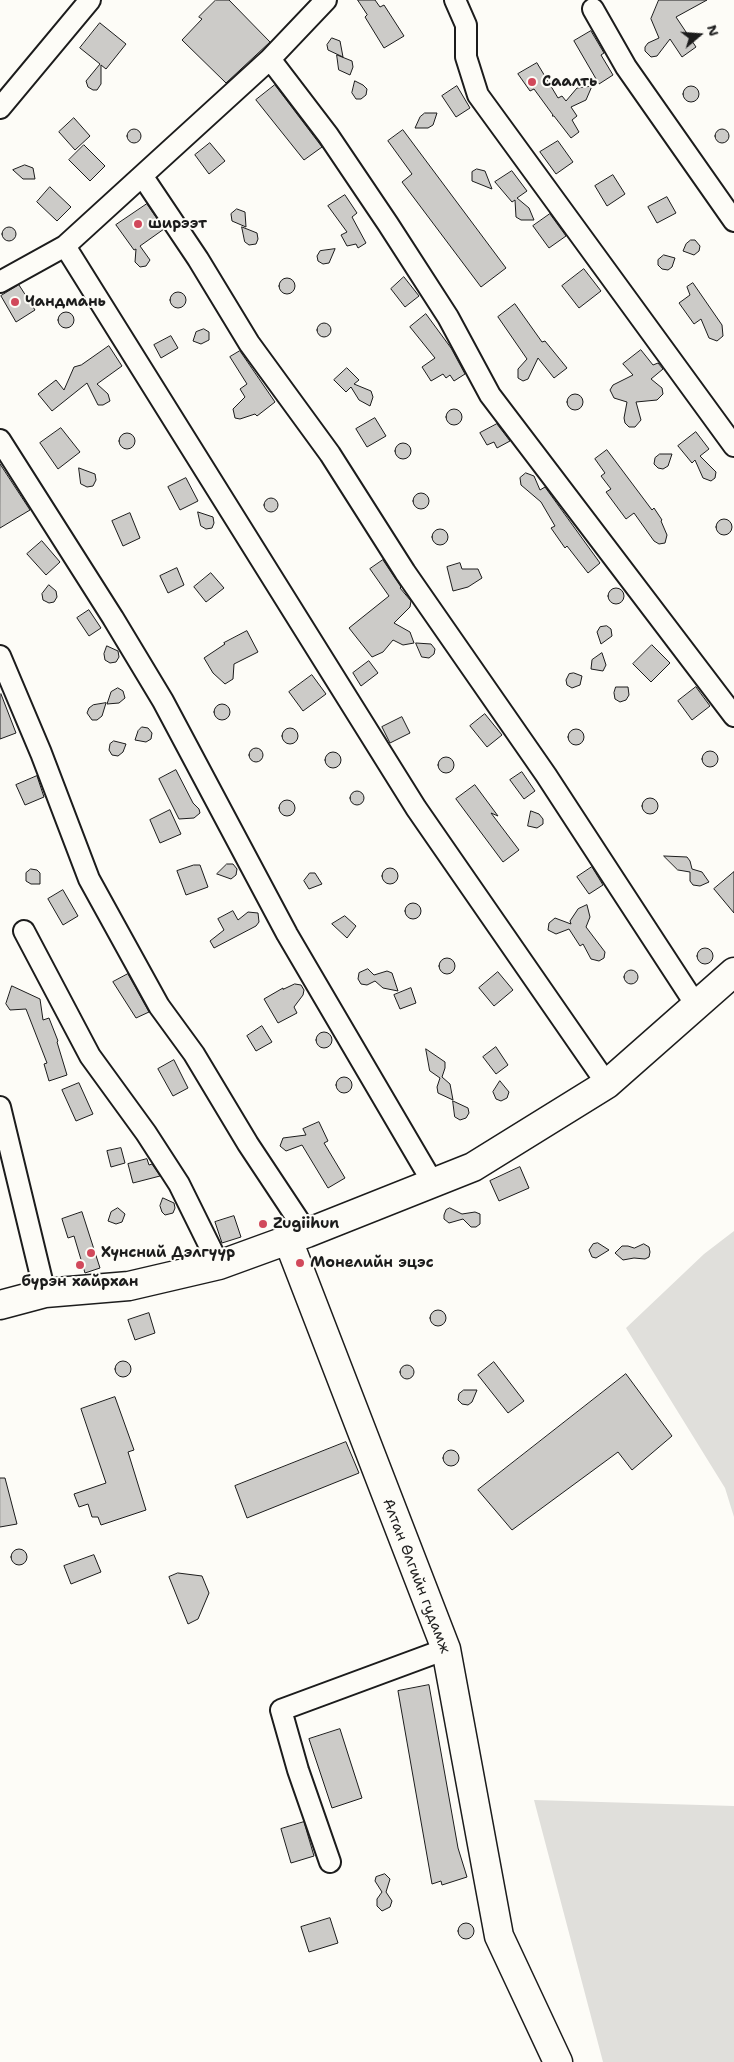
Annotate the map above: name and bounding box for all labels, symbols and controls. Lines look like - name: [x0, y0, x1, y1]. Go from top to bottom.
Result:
- north arrow: [674, 10, 724, 60]
- text: N: [703, 22, 724, 38]
- place label: Саалть: [542, 73, 597, 91]
- marker: Саалть: [526, 76, 538, 88]
- place label: ширээт: [148, 215, 207, 233]
- marker: ширээт: [132, 218, 144, 230]
- place label: Чандмань: [25, 293, 106, 311]
- marker: Чандмань: [9, 296, 21, 308]
- place label: Zugiihun: [273, 1215, 339, 1233]
- marker: Zugiihun: [257, 1218, 269, 1230]
- place label: Хүнсний Дэлгүүр: [101, 1244, 235, 1262]
- marker: Хүнсний Дэлгүүр: [85, 1247, 97, 1259]
- place label: Монелийн эцэс: [310, 1254, 434, 1272]
- marker: Монелийн эцэс: [294, 1257, 306, 1269]
- marker: бүрэн хайрхан: [74, 1259, 86, 1271]
- place label: бүрэн хайрхан: [21, 1273, 139, 1291]
- street label: Алтан Өлгийн гудамж: [378, 1496, 454, 1656]

